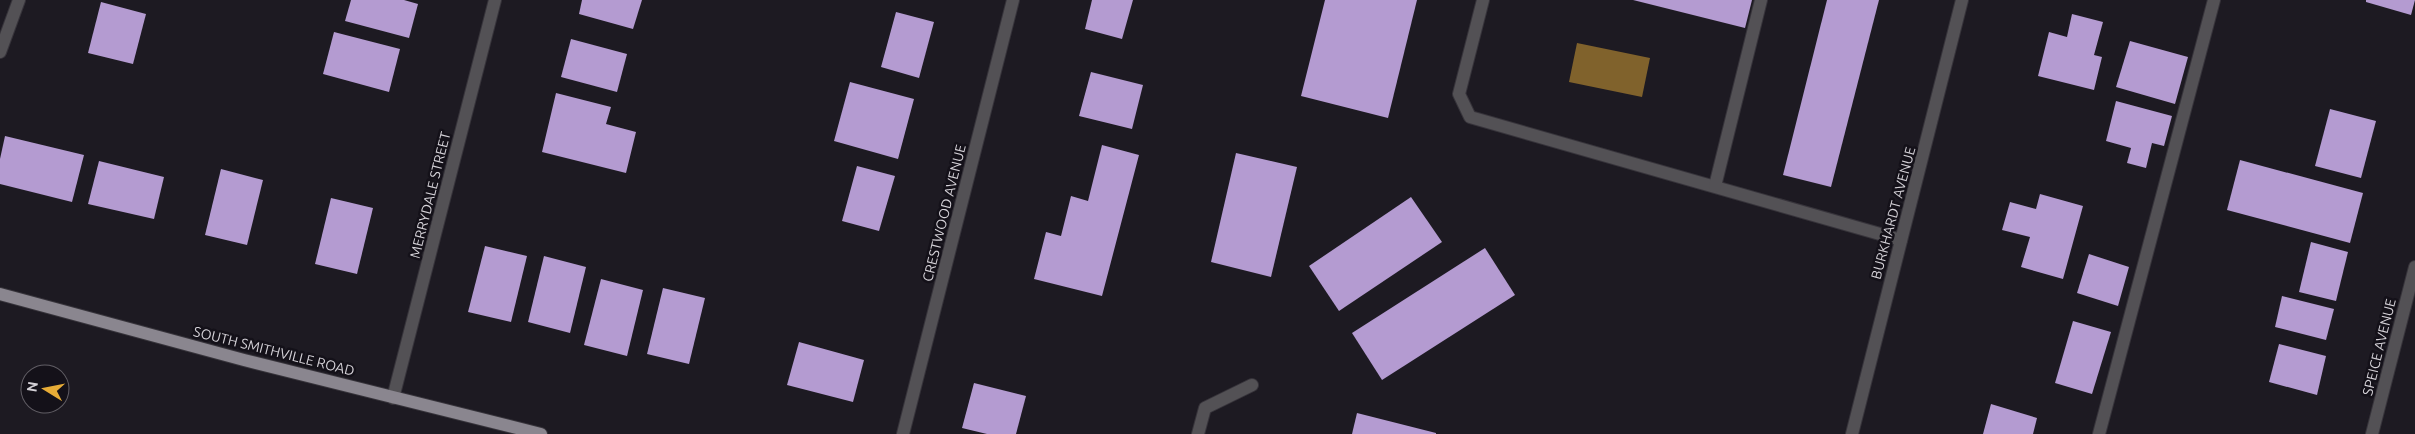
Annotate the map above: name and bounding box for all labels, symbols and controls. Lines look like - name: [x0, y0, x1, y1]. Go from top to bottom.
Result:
- street label: MERRYDALE STREET: [407, 130, 454, 260]
- street label: CRESTWOOD AVENUE: [919, 143, 969, 283]
- street label: BURKHARDT AVENUE: [1868, 145, 1918, 281]
- street label: SPEICE AVENUE: [2359, 297, 2399, 397]
- street label: SOUTH SMITHVILLE ROAD: [192, 323, 356, 379]
- north arrow: [20, 364, 70, 414]
- text: N: [23, 380, 41, 393]

